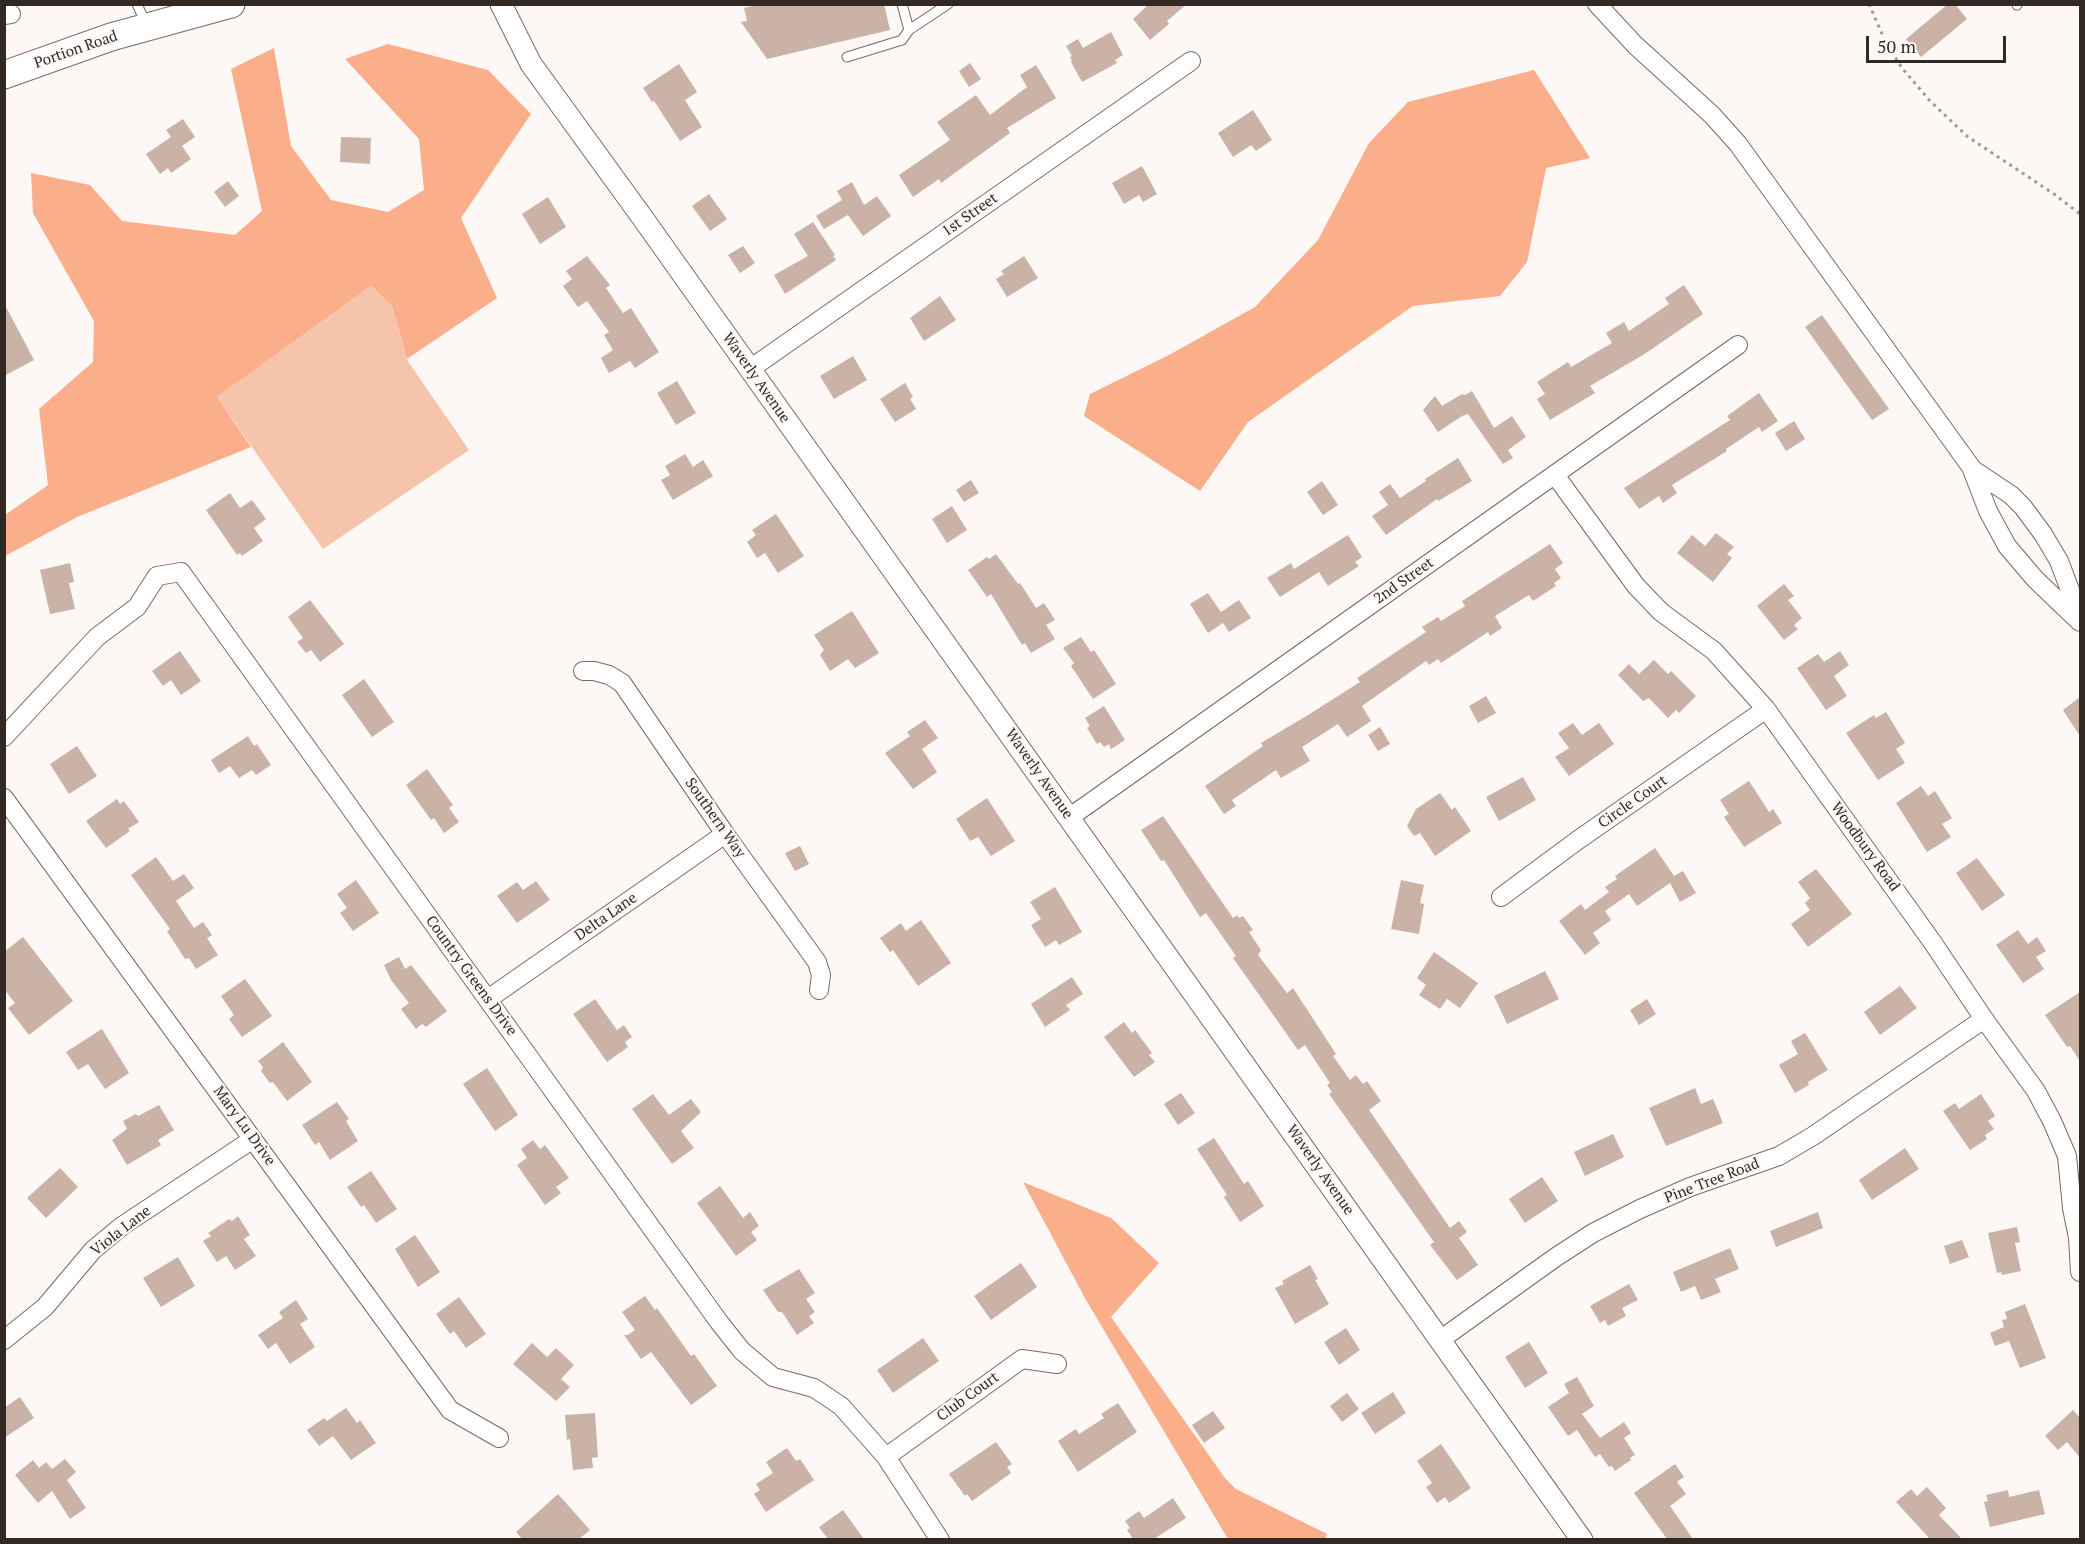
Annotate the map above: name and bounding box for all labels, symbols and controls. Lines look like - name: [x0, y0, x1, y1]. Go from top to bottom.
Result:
- scale bar: [1869, 24, 2008, 62]
- street label: Portion Road: [32, 27, 120, 73]
- text: 50 m: [1877, 34, 1916, 58]
- street label: 1st Street: [939, 189, 1001, 241]
- street label: Waverly Avenue: [718, 329, 794, 427]
- street label: 2nd Street: [1371, 554, 1437, 608]
- street label: Waverly Avenue: [1001, 725, 1077, 823]
- street label: Circle Court: [1595, 772, 1671, 832]
- street label: Southern Way: [681, 775, 749, 861]
- street label: Woodbury Road: [1827, 799, 1903, 895]
- street label: Delta Lane: [571, 889, 641, 945]
- street label: Country Greens Drive: [421, 912, 521, 1040]
- street label: Mary Lu Drive: [209, 1083, 279, 1169]
- street label: Waverly Avenue: [1282, 1121, 1358, 1219]
- street label: Pine Tree Road: [1662, 1155, 1762, 1207]
- street label: Viola Lane: [87, 1202, 155, 1260]
- street label: Club Court: [934, 1369, 1002, 1425]

